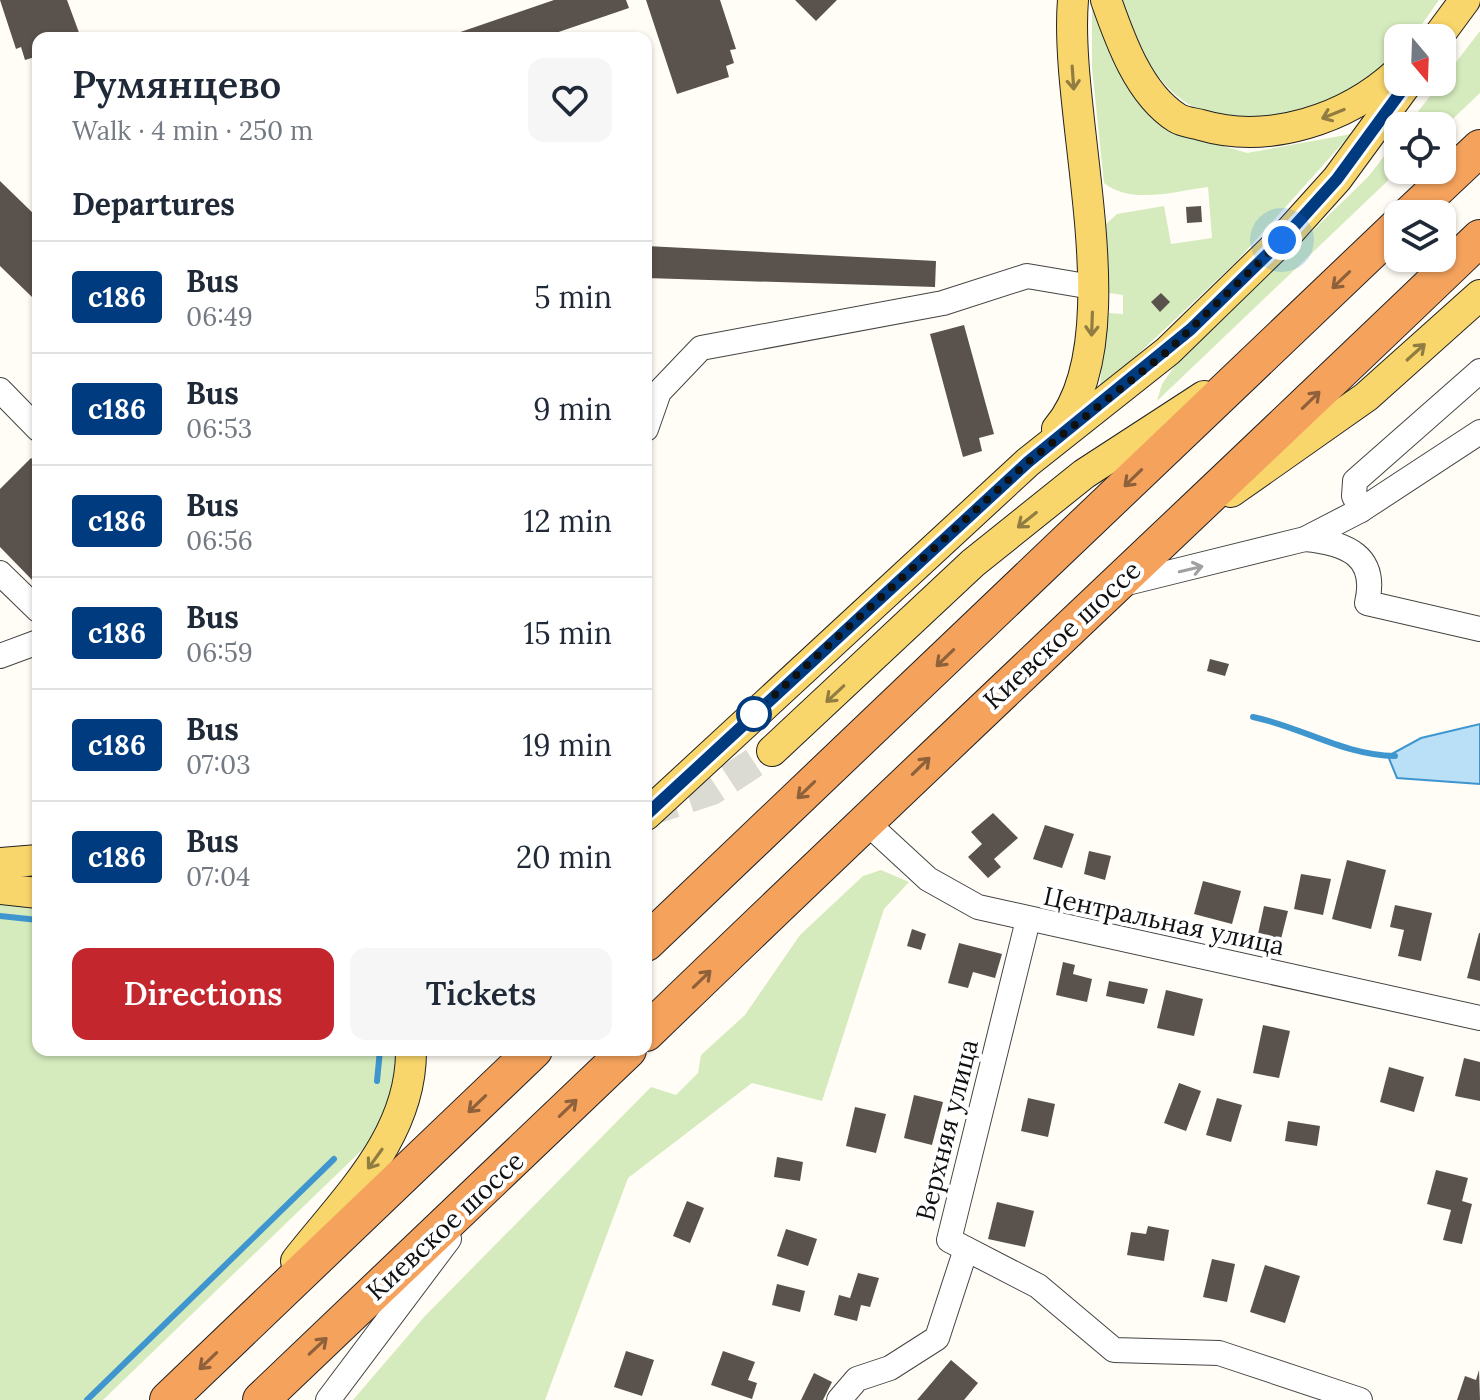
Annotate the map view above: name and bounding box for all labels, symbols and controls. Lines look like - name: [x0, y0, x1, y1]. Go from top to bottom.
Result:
- north arrow: [1384, 24, 1456, 96]
- map controls: [1384, 24, 1456, 272]
- button: heart: [528, 58, 612, 142]
- text: Румянцево: [72, 60, 281, 108]
- one-way arrow: [1066, 64, 1081, 91]
- one-way arrow: [1321, 107, 1346, 122]
- button: locate: [1384, 112, 1456, 184]
- text: Walk · 4 min · 250 m: [72, 114, 313, 147]
- text: Departures: [72, 185, 235, 223]
- button: layers: [1384, 200, 1456, 272]
- your location: [1262, 220, 1302, 260]
- text: Bus: [186, 262, 239, 300]
- one-way arrow: [1332, 270, 1352, 288]
- text: 5 min: [534, 278, 612, 316]
- text: с186: [88, 279, 146, 315]
- text: 06:49: [186, 300, 253, 333]
- one-way arrow: [1084, 310, 1099, 337]
- one-way arrow: [1406, 343, 1426, 361]
- text: Bus: [186, 374, 239, 412]
- text: 9 min: [533, 390, 612, 428]
- text: с186: [88, 391, 146, 427]
- one-way arrow: [1301, 391, 1321, 410]
- text: 06:53: [186, 412, 252, 445]
- one-way arrow: [1123, 469, 1143, 488]
- text: Bus: [186, 486, 239, 524]
- text: 12 min: [524, 502, 612, 540]
- text: с186: [88, 503, 146, 539]
- one-way arrow: [1017, 511, 1038, 529]
- text: 06:56: [186, 524, 253, 557]
- street label: Киевское шоссе: [976, 553, 1147, 716]
- one-way arrow: [1177, 561, 1203, 576]
- text: Bus: [186, 598, 239, 636]
- text: 15 min: [523, 614, 612, 652]
- text: с186: [88, 615, 146, 651]
- text: 06:59: [186, 636, 253, 669]
- one-way arrow: [935, 648, 955, 667]
- one-way arrow: [825, 685, 845, 703]
- unlabelled marker: [737, 697, 771, 731]
- text: Bus: [186, 710, 239, 748]
- text: 19 min: [522, 726, 612, 764]
- text: с186: [88, 727, 146, 763]
- text: 07:03: [186, 748, 251, 781]
- one-way arrow: [911, 757, 931, 776]
- one-way arrow: [797, 780, 816, 799]
- text: Bus: [186, 822, 239, 860]
- text: 20 min: [516, 838, 612, 876]
- text: с186: [88, 839, 146, 875]
- text: 07:04: [186, 860, 250, 893]
- street label: Центральная улица: [1041, 879, 1288, 962]
- button: Directions: [72, 948, 334, 1040]
- button: Tickets: [350, 948, 612, 1040]
- one-way arrow: [692, 969, 712, 988]
- street label: Верхняя улица: [908, 1036, 985, 1224]
- one-way arrow: [468, 1094, 487, 1113]
- one-way arrow: [558, 1099, 577, 1118]
- street label: Киевское шоссе: [359, 1144, 530, 1307]
- one-way arrow: [367, 1148, 384, 1170]
- one-way arrow: [307, 1338, 327, 1356]
- one-way arrow: [198, 1352, 218, 1371]

